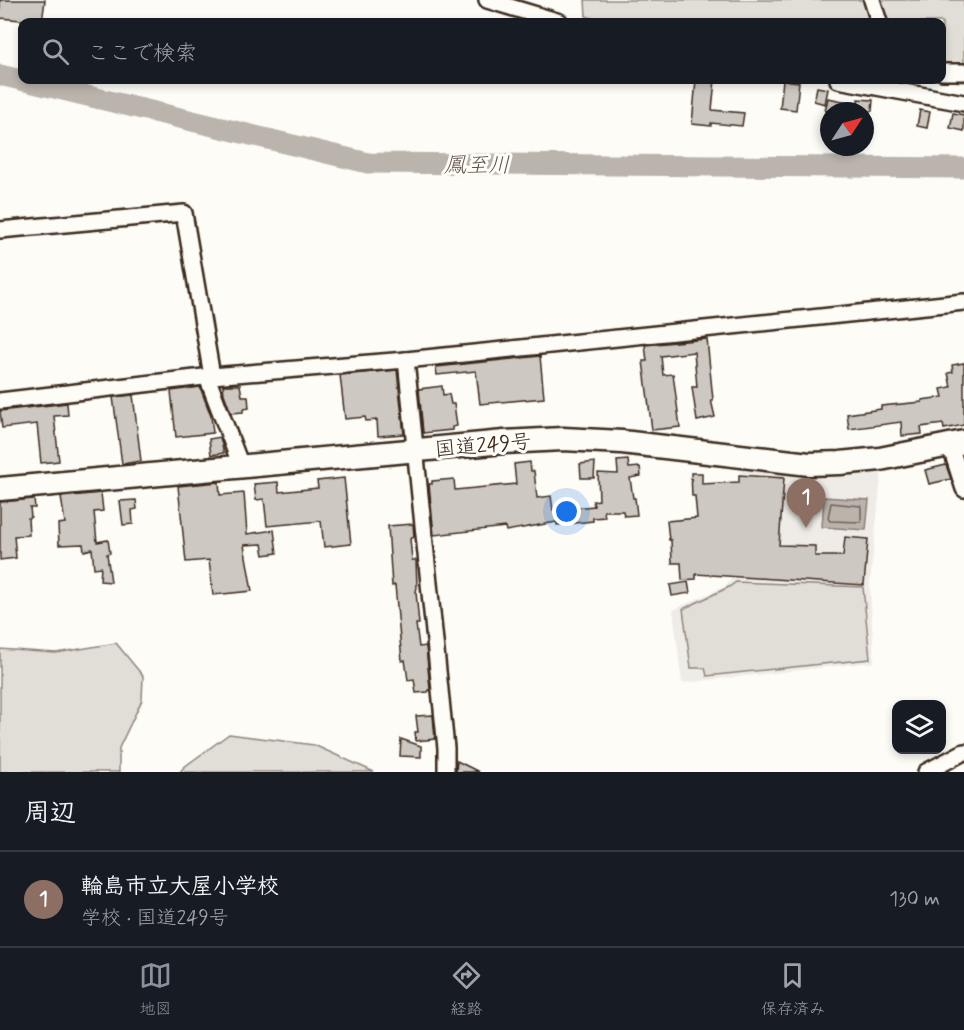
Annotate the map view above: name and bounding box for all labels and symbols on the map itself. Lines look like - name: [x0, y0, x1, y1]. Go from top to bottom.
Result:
- north arrow: [820, 102, 874, 156]
- water label: 鳳至川: [444, 152, 510, 180]
- street label: 国道249号: [434, 428, 533, 464]
- pin: 1: [786, 478, 826, 528]
- your location: [552, 497, 581, 526]

